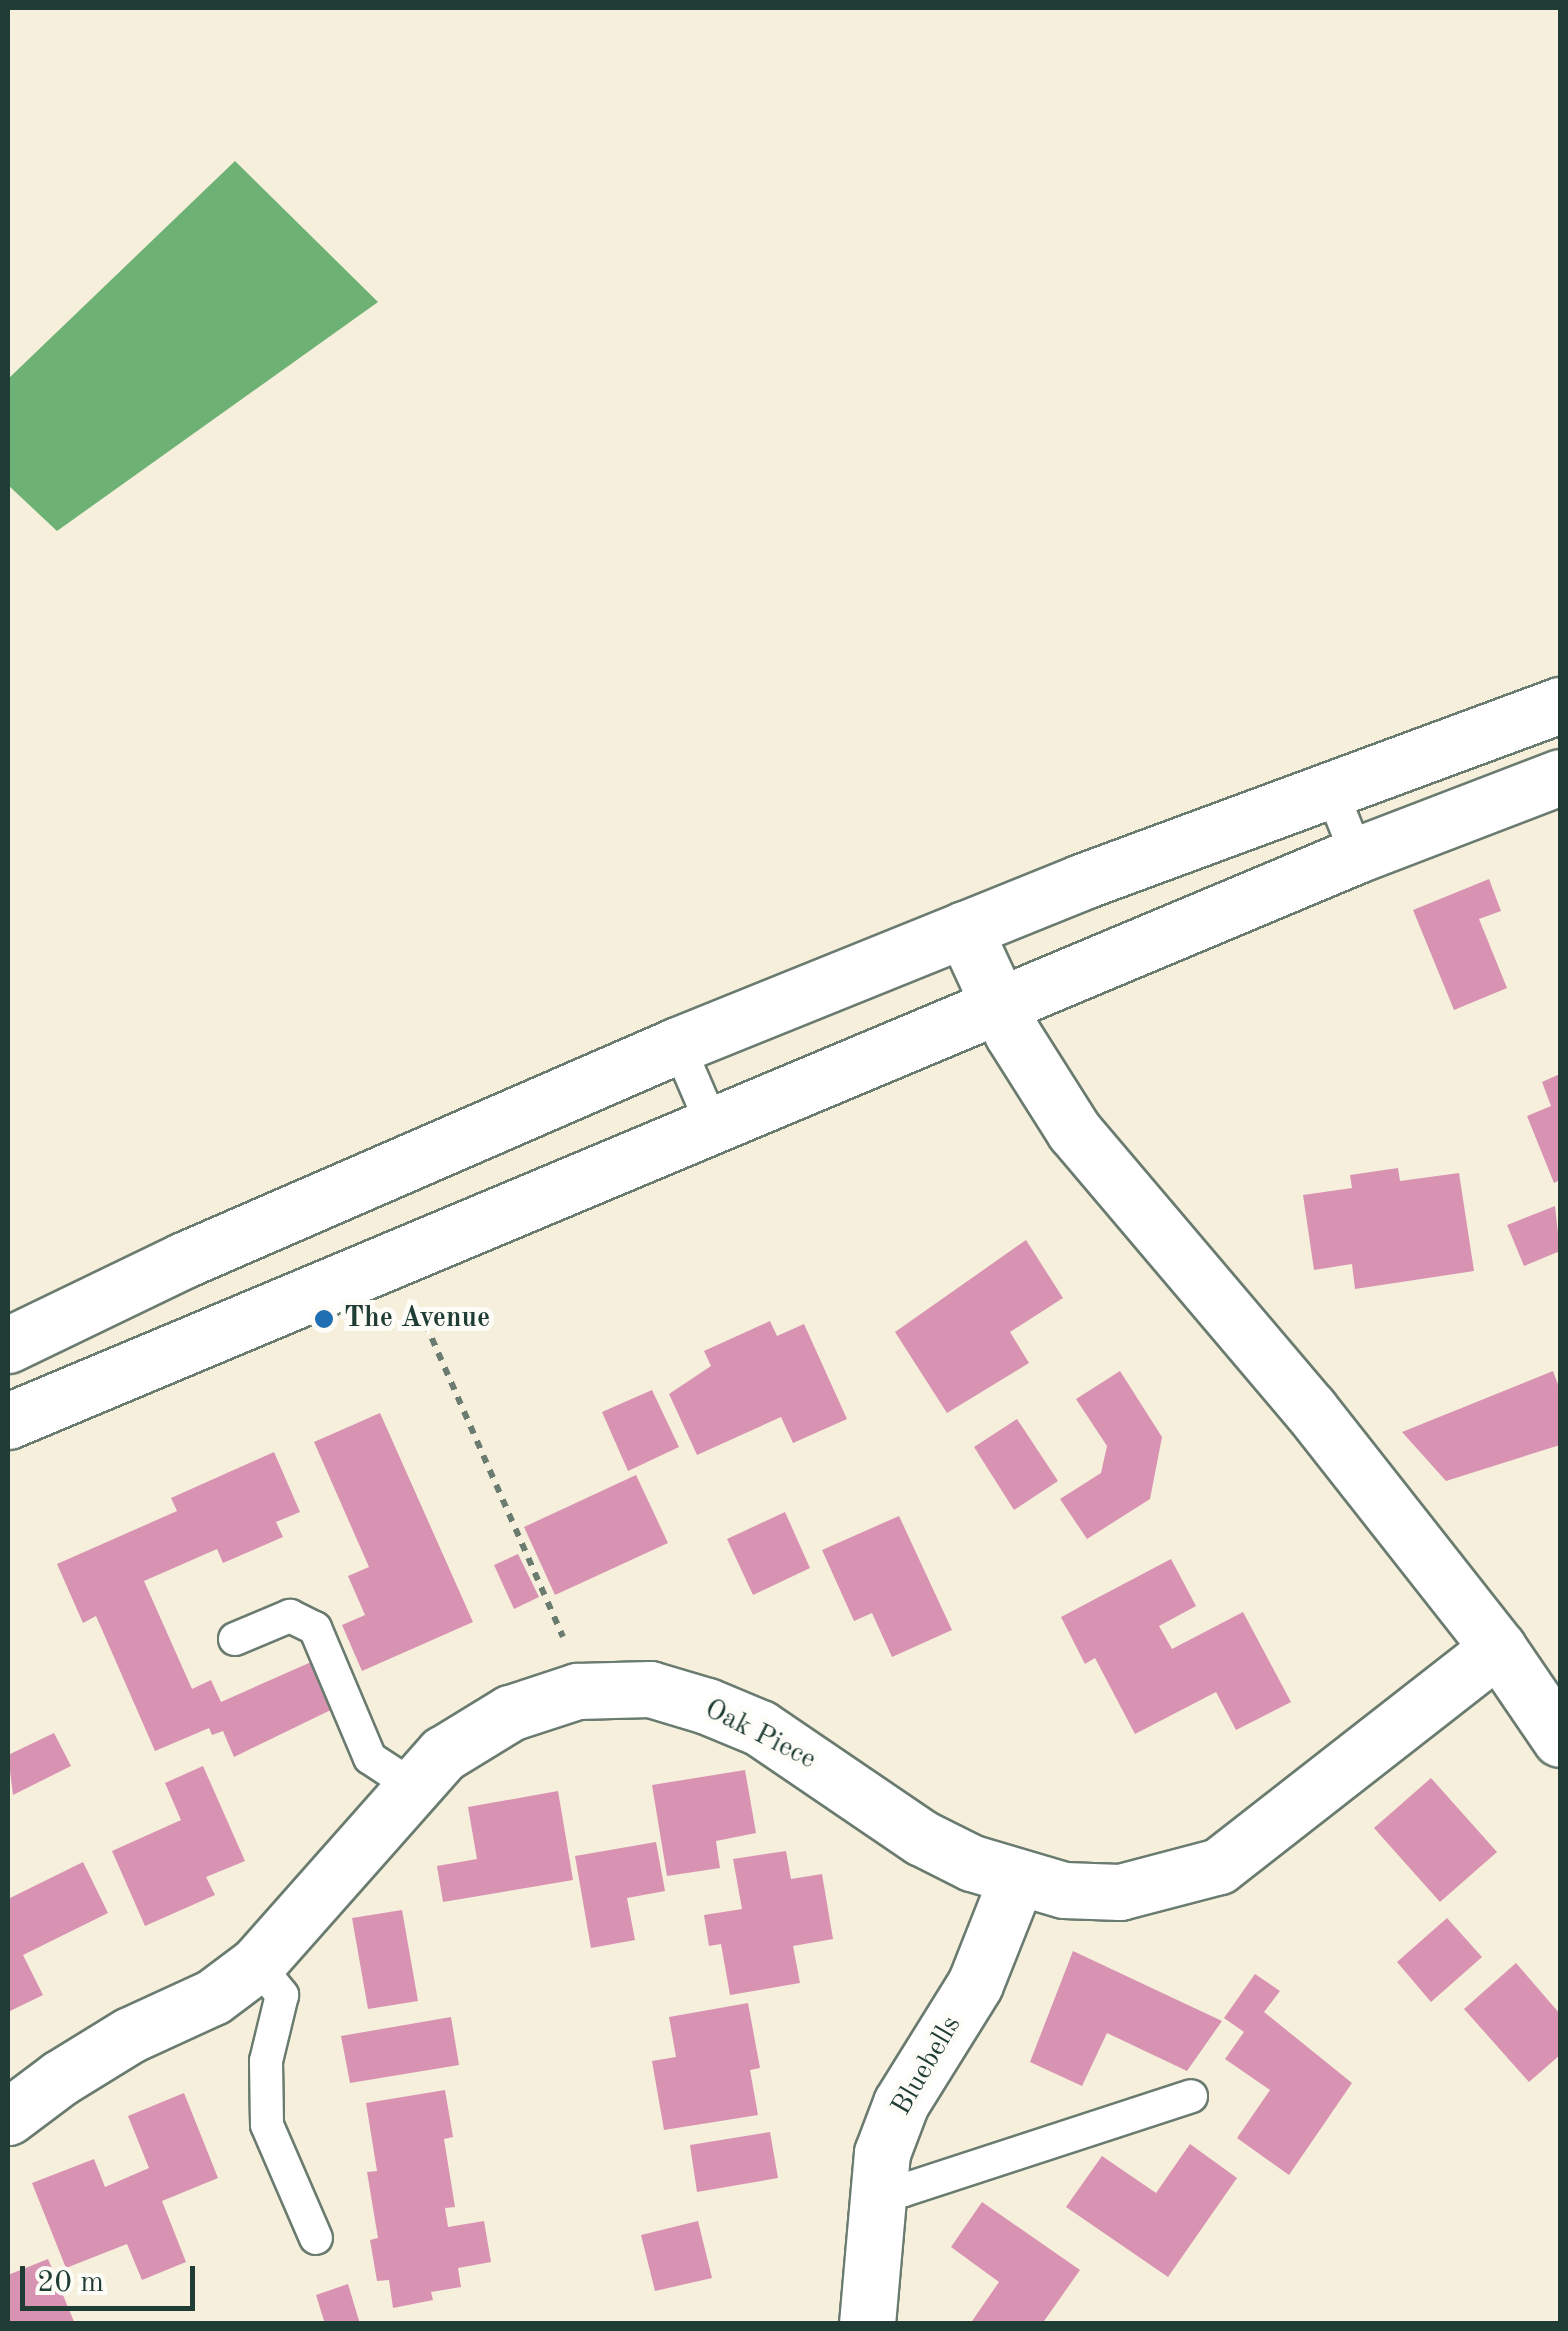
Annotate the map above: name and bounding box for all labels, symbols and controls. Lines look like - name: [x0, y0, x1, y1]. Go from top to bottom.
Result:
- place label: The Avenue: [344, 1302, 490, 1336]
- marker: The Avenue: [313, 1308, 335, 1330]
- street label: Oak Piece: [699, 1693, 821, 1777]
- street label: Bluebells: [885, 2010, 969, 2122]
- scale bar: [25, 2246, 200, 2308]
- text: 20 m: [37, 2268, 104, 2298]

